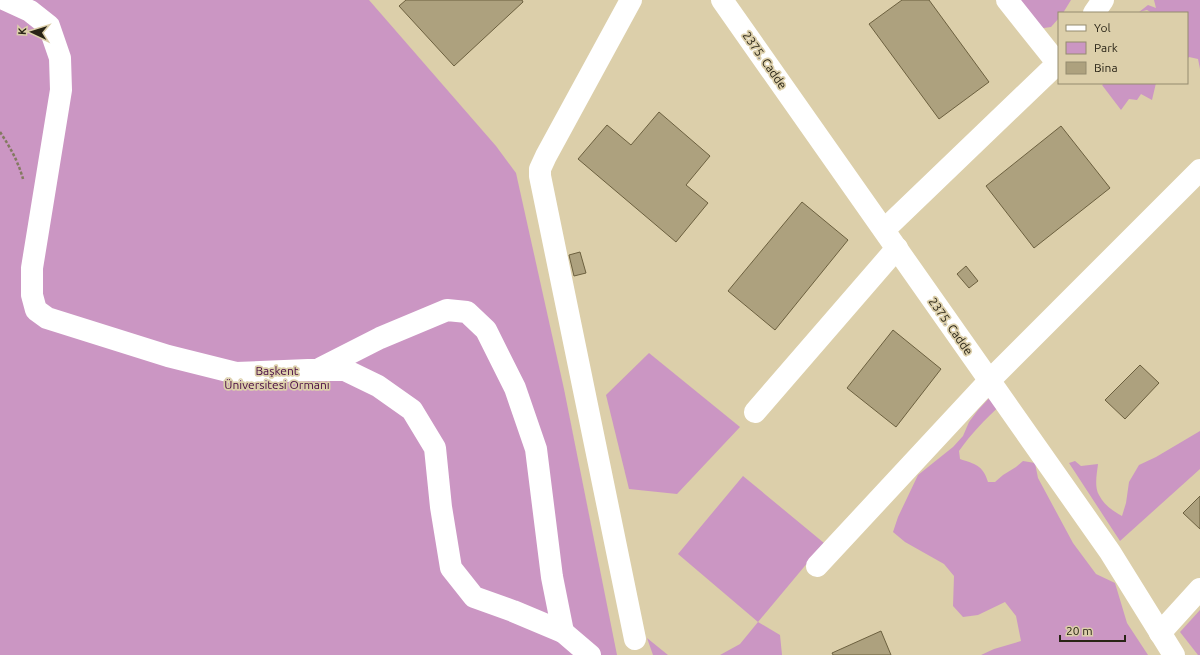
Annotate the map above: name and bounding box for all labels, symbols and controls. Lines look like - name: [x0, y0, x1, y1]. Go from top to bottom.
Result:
- north arrow: [12, 12, 52, 52]
- legend: [1058, 12, 1188, 84]
- text: Yol: [1094, 21, 1111, 34]
- text: K: [16, 27, 28, 35]
- street label: 2375. Cadde: [740, 29, 790, 91]
- text: Park: [1094, 41, 1118, 54]
- text: Bina: [1094, 61, 1118, 74]
- street label: 2375. Cadde: [926, 295, 976, 357]
- park label: Başkent Üniversitesi Ormanı: [224, 364, 330, 391]
- scale bar: [1060, 617, 1125, 643]
- text: 20 m: [1066, 624, 1093, 637]

